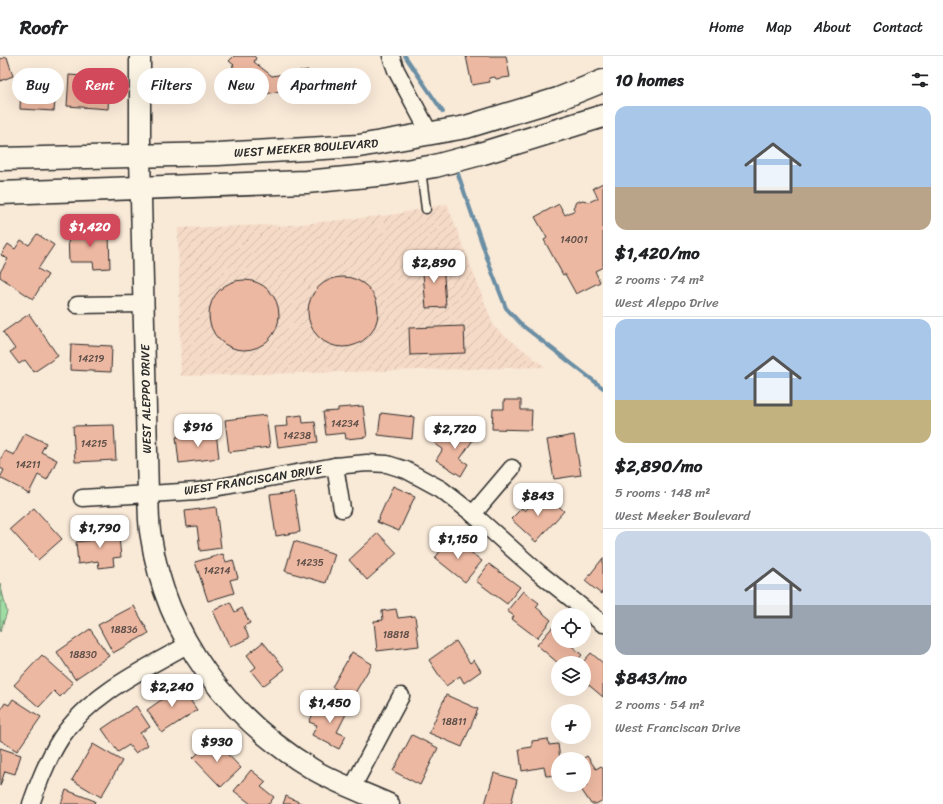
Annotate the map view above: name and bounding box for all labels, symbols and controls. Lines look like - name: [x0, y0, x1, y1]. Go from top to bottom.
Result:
- text: Roofr: [20, 11, 67, 44]
- text: Home: [709, 15, 744, 40]
- text: Map: [766, 15, 792, 40]
- text: About: [814, 15, 851, 40]
- text: Contact: [873, 15, 923, 40]
- text: 10 homes: [615, 65, 684, 95]
- chip: Buy: [12, 68, 64, 104]
- chip: Rent: [72, 68, 129, 104]
- chip: Filters: [137, 68, 206, 104]
- chip: New: [214, 68, 269, 104]
- chip: Apartment: [277, 68, 371, 104]
- icon: filters: [909, 69, 931, 91]
- street label: WEST MEEKER BOULEVARD: [233, 132, 380, 164]
- icon: home: [737, 132, 809, 204]
- pin: $1,420: [57, 214, 123, 248]
- text: $1,420: [69, 215, 111, 238]
- house number: 14001: [560, 231, 588, 249]
- text: $1,420/mo: [615, 238, 700, 268]
- pin: $2,890: [401, 250, 467, 284]
- text: $2,890: [412, 251, 456, 274]
- text: 2 rooms · 74 m²: [615, 268, 704, 291]
- text: West Aleppo Drive: [615, 291, 719, 314]
- street label: WEST ALEPPO DRIVE: [134, 343, 158, 454]
- icon: home: [737, 345, 809, 417]
- house number: 14219: [78, 350, 104, 368]
- pin: $916: [174, 414, 222, 448]
- text: $916: [183, 415, 213, 438]
- house number: 14234: [331, 415, 359, 433]
- pin: $2,720: [422, 416, 488, 450]
- text: $2,720: [434, 417, 476, 440]
- house number: 14238: [283, 427, 311, 445]
- house number: 14215: [81, 435, 107, 453]
- text: $2,890/mo: [615, 451, 702, 481]
- house number: 14211: [16, 456, 40, 474]
- street label: WEST FRANCISCAN DRIVE: [182, 458, 325, 502]
- text: 5 rooms · 148 m²: [615, 481, 710, 504]
- pin: $843: [514, 483, 562, 517]
- text: $843: [522, 484, 554, 507]
- text: West Meeker Boulevard: [615, 504, 750, 527]
- pin: $1,790: [67, 515, 133, 549]
- text: $1,790: [79, 516, 121, 539]
- pin: $1,150: [425, 526, 491, 560]
- text: $1,150: [438, 527, 478, 550]
- house number: 14235: [296, 554, 324, 572]
- icon: home: [737, 557, 809, 629]
- house number: 14214: [204, 562, 230, 580]
- map controls: [551, 608, 591, 792]
- button: locate: [551, 608, 591, 648]
- house number: 18836: [110, 621, 138, 639]
- house number: 18818: [383, 626, 409, 644]
- house number: 18830: [69, 646, 97, 664]
- button: layers: [551, 656, 591, 696]
- text: $843/mo: [615, 663, 687, 693]
- pin: $2,240: [139, 674, 205, 708]
- text: $2,240: [150, 675, 194, 698]
- pin: $1,450: [297, 690, 363, 724]
- text: $1,450: [309, 691, 351, 714]
- text: 2 rooms · 54 m²: [615, 693, 705, 716]
- button: +: [551, 704, 591, 744]
- house number: 18811: [442, 713, 466, 731]
- text: West Franciscan Drive: [615, 716, 741, 739]
- pin: $930: [193, 729, 241, 763]
- text: $930: [201, 730, 233, 753]
- button: −: [551, 752, 591, 792]

